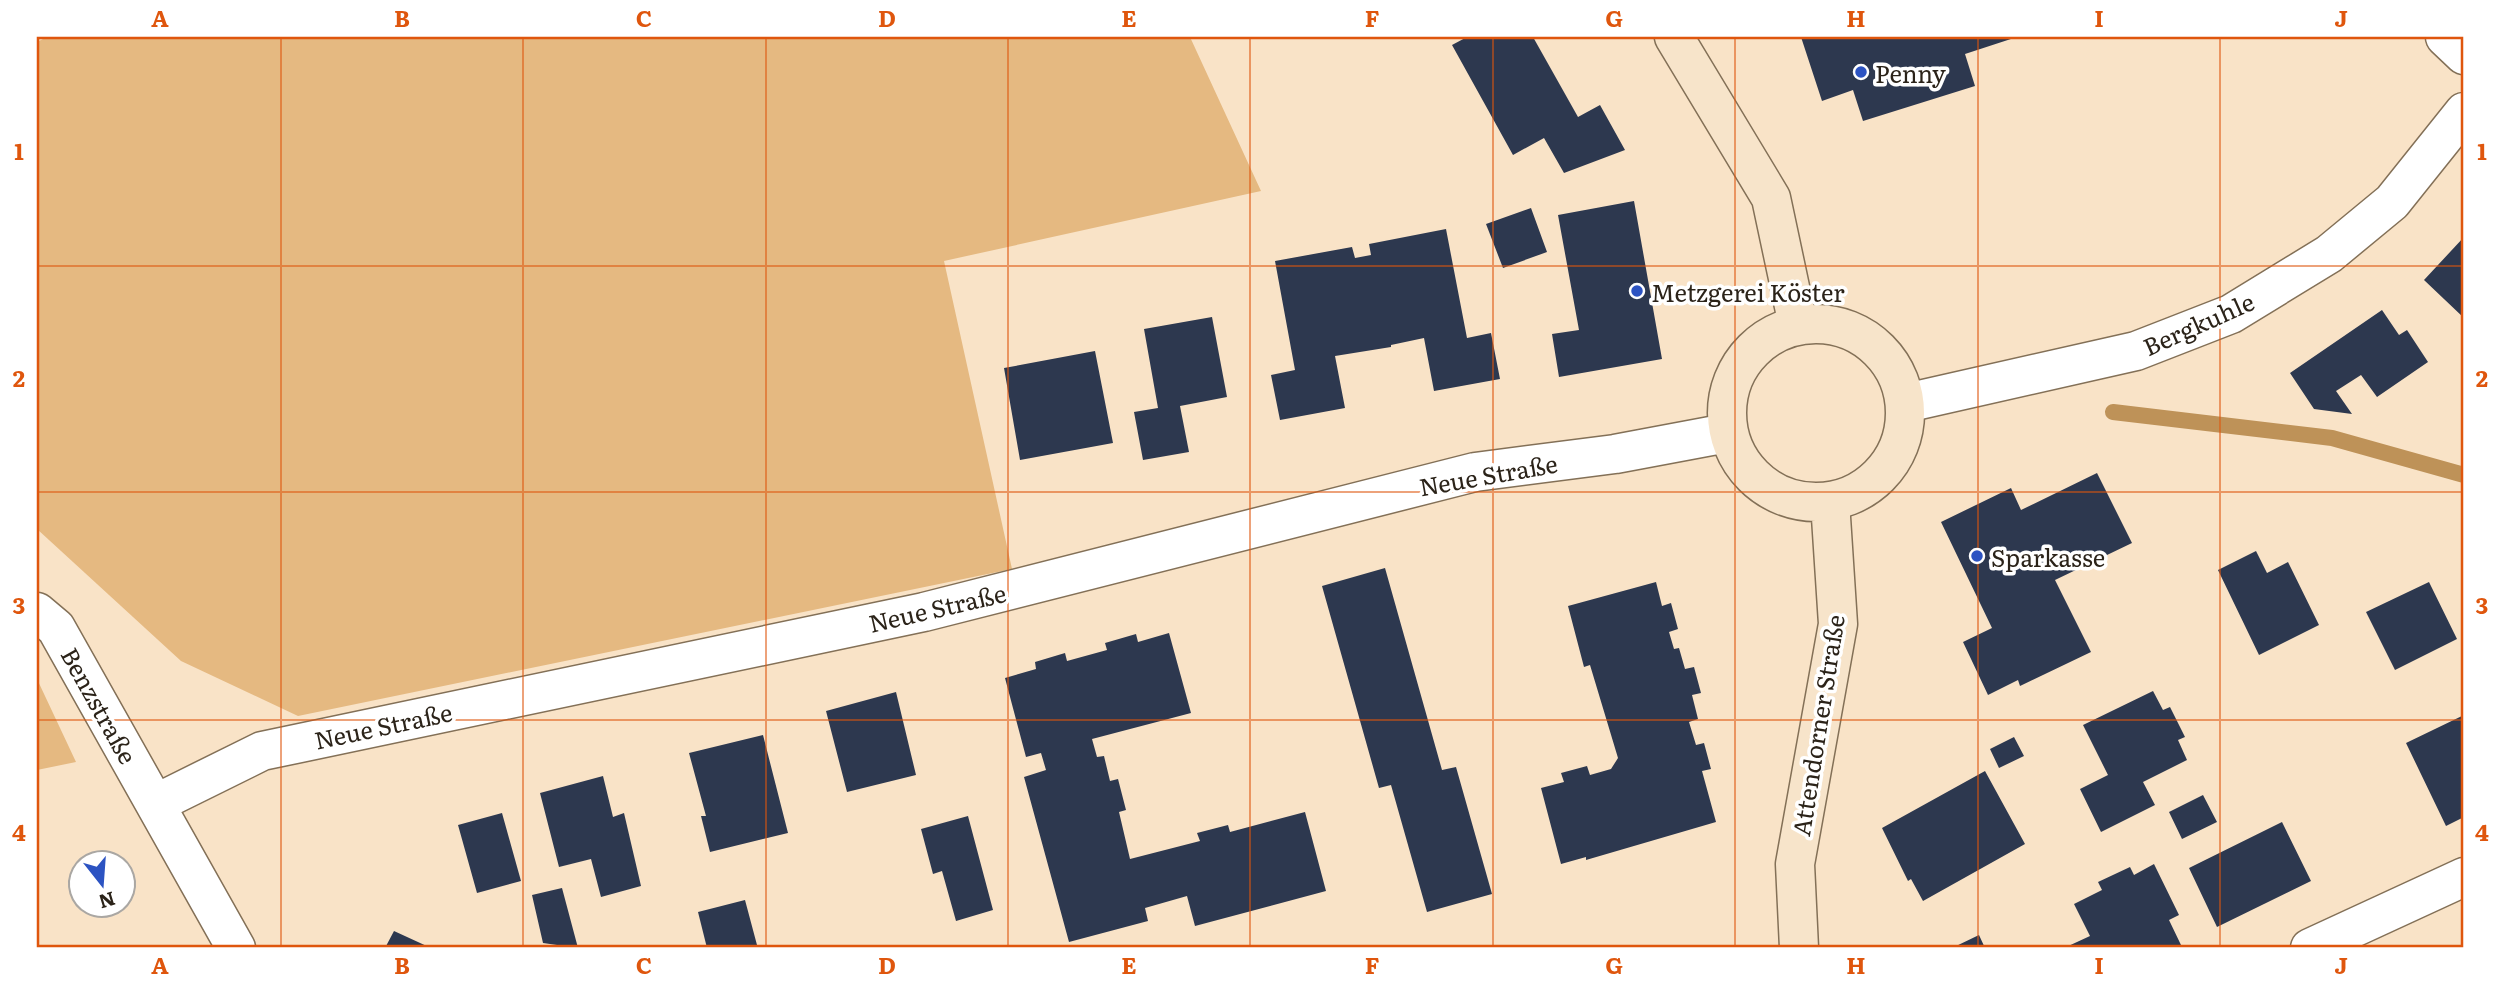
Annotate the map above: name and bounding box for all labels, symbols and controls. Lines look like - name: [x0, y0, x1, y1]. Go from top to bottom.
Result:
- text: A: [151, 0, 169, 34]
- text: B: [394, 0, 410, 34]
- text: C: [636, 0, 652, 34]
- text: D: [878, 0, 896, 34]
- text: E: [1121, 0, 1137, 34]
- text: F: [1365, 0, 1380, 34]
- text: G: [1605, 0, 1623, 34]
- text: H: [1846, 0, 1866, 34]
- text: I: [2094, 0, 2104, 34]
- text: J: [2334, 0, 2348, 34]
- place label: Penny: [1875, 55, 1946, 90]
- marker: Penny: [1853, 64, 1869, 80]
- text: 1: [14, 133, 24, 167]
- text: 1: [2477, 133, 2487, 167]
- place label: Metzgerei Köster: [1651, 274, 1845, 309]
- marker: Metzgerei Köster: [1629, 283, 1645, 299]
- street label: Bergkuhle: [2137, 283, 2259, 363]
- text: 2: [13, 360, 25, 394]
- text: 2: [2476, 360, 2488, 394]
- street label: Neue Straße: [1416, 445, 1560, 503]
- place label: Sparkasse: [1991, 539, 2105, 574]
- marker: Sparkasse: [1969, 548, 1985, 564]
- street label: Neue Straße: [865, 574, 1009, 640]
- text: 3: [13, 587, 25, 621]
- text: 3: [2476, 587, 2488, 621]
- street label: Attendorner Straße: [1782, 612, 1852, 838]
- street label: Benzstraße: [54, 640, 146, 770]
- street label: Neue Straße: [311, 693, 455, 757]
- text: 4: [12, 814, 26, 848]
- text: 4: [2475, 814, 2489, 848]
- north arrow: [66, 848, 136, 918]
- text: N: [95, 885, 119, 917]
- text: A: [151, 947, 169, 981]
- text: B: [394, 947, 410, 981]
- text: C: [636, 947, 652, 981]
- text: D: [878, 947, 896, 981]
- text: E: [1121, 947, 1137, 981]
- text: F: [1365, 947, 1380, 981]
- text: G: [1605, 947, 1623, 981]
- text: H: [1846, 947, 1866, 981]
- text: I: [2094, 947, 2104, 981]
- text: J: [2334, 947, 2348, 981]

